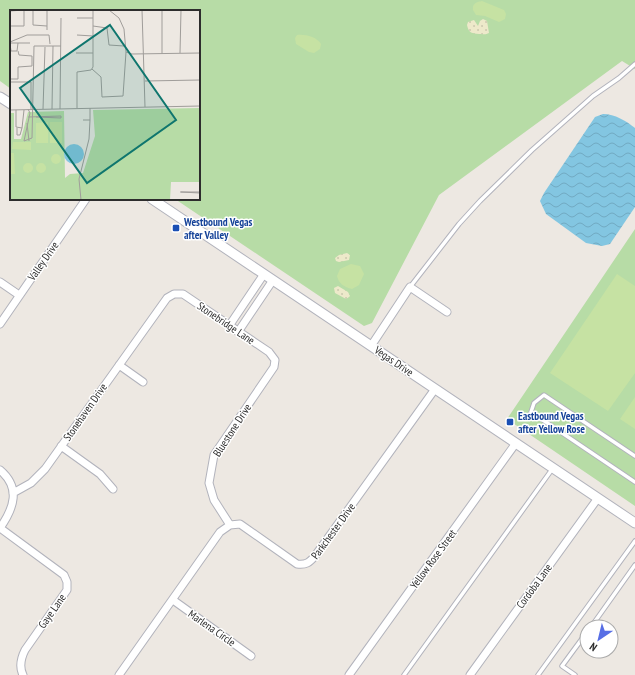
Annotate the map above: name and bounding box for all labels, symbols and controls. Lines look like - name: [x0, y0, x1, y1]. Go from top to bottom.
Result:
- inset map: [10, 10, 200, 200]
- place label: Westbound Vegas after Valley: [183, 215, 253, 242]
- marker: Westbound Vegas after Valley: [171, 223, 181, 233]
- street label: Valley Drive: [24, 238, 62, 284]
- street label: Stonebridge Lane: [195, 299, 258, 348]
- street label: Vegas Drive: [371, 342, 417, 379]
- street label: Stonehaven Drive: [60, 380, 110, 443]
- street label: Bluestone Drive: [210, 401, 254, 459]
- place label: Eastbound Vegas after Yellow Rose: [518, 409, 585, 436]
- marker: Eastbound Vegas after Yellow Rose: [505, 417, 515, 427]
- street label: Parkchester Drive: [308, 500, 358, 562]
- street label: Yellow Rose Street: [407, 527, 459, 591]
- street label: Cordoba Lane: [513, 561, 555, 611]
- street label: Gaye Lane: [35, 591, 69, 631]
- street label: Marlena Circle: [186, 607, 239, 650]
- north arrow: [579, 619, 619, 659]
- text: N: [587, 640, 600, 655]

